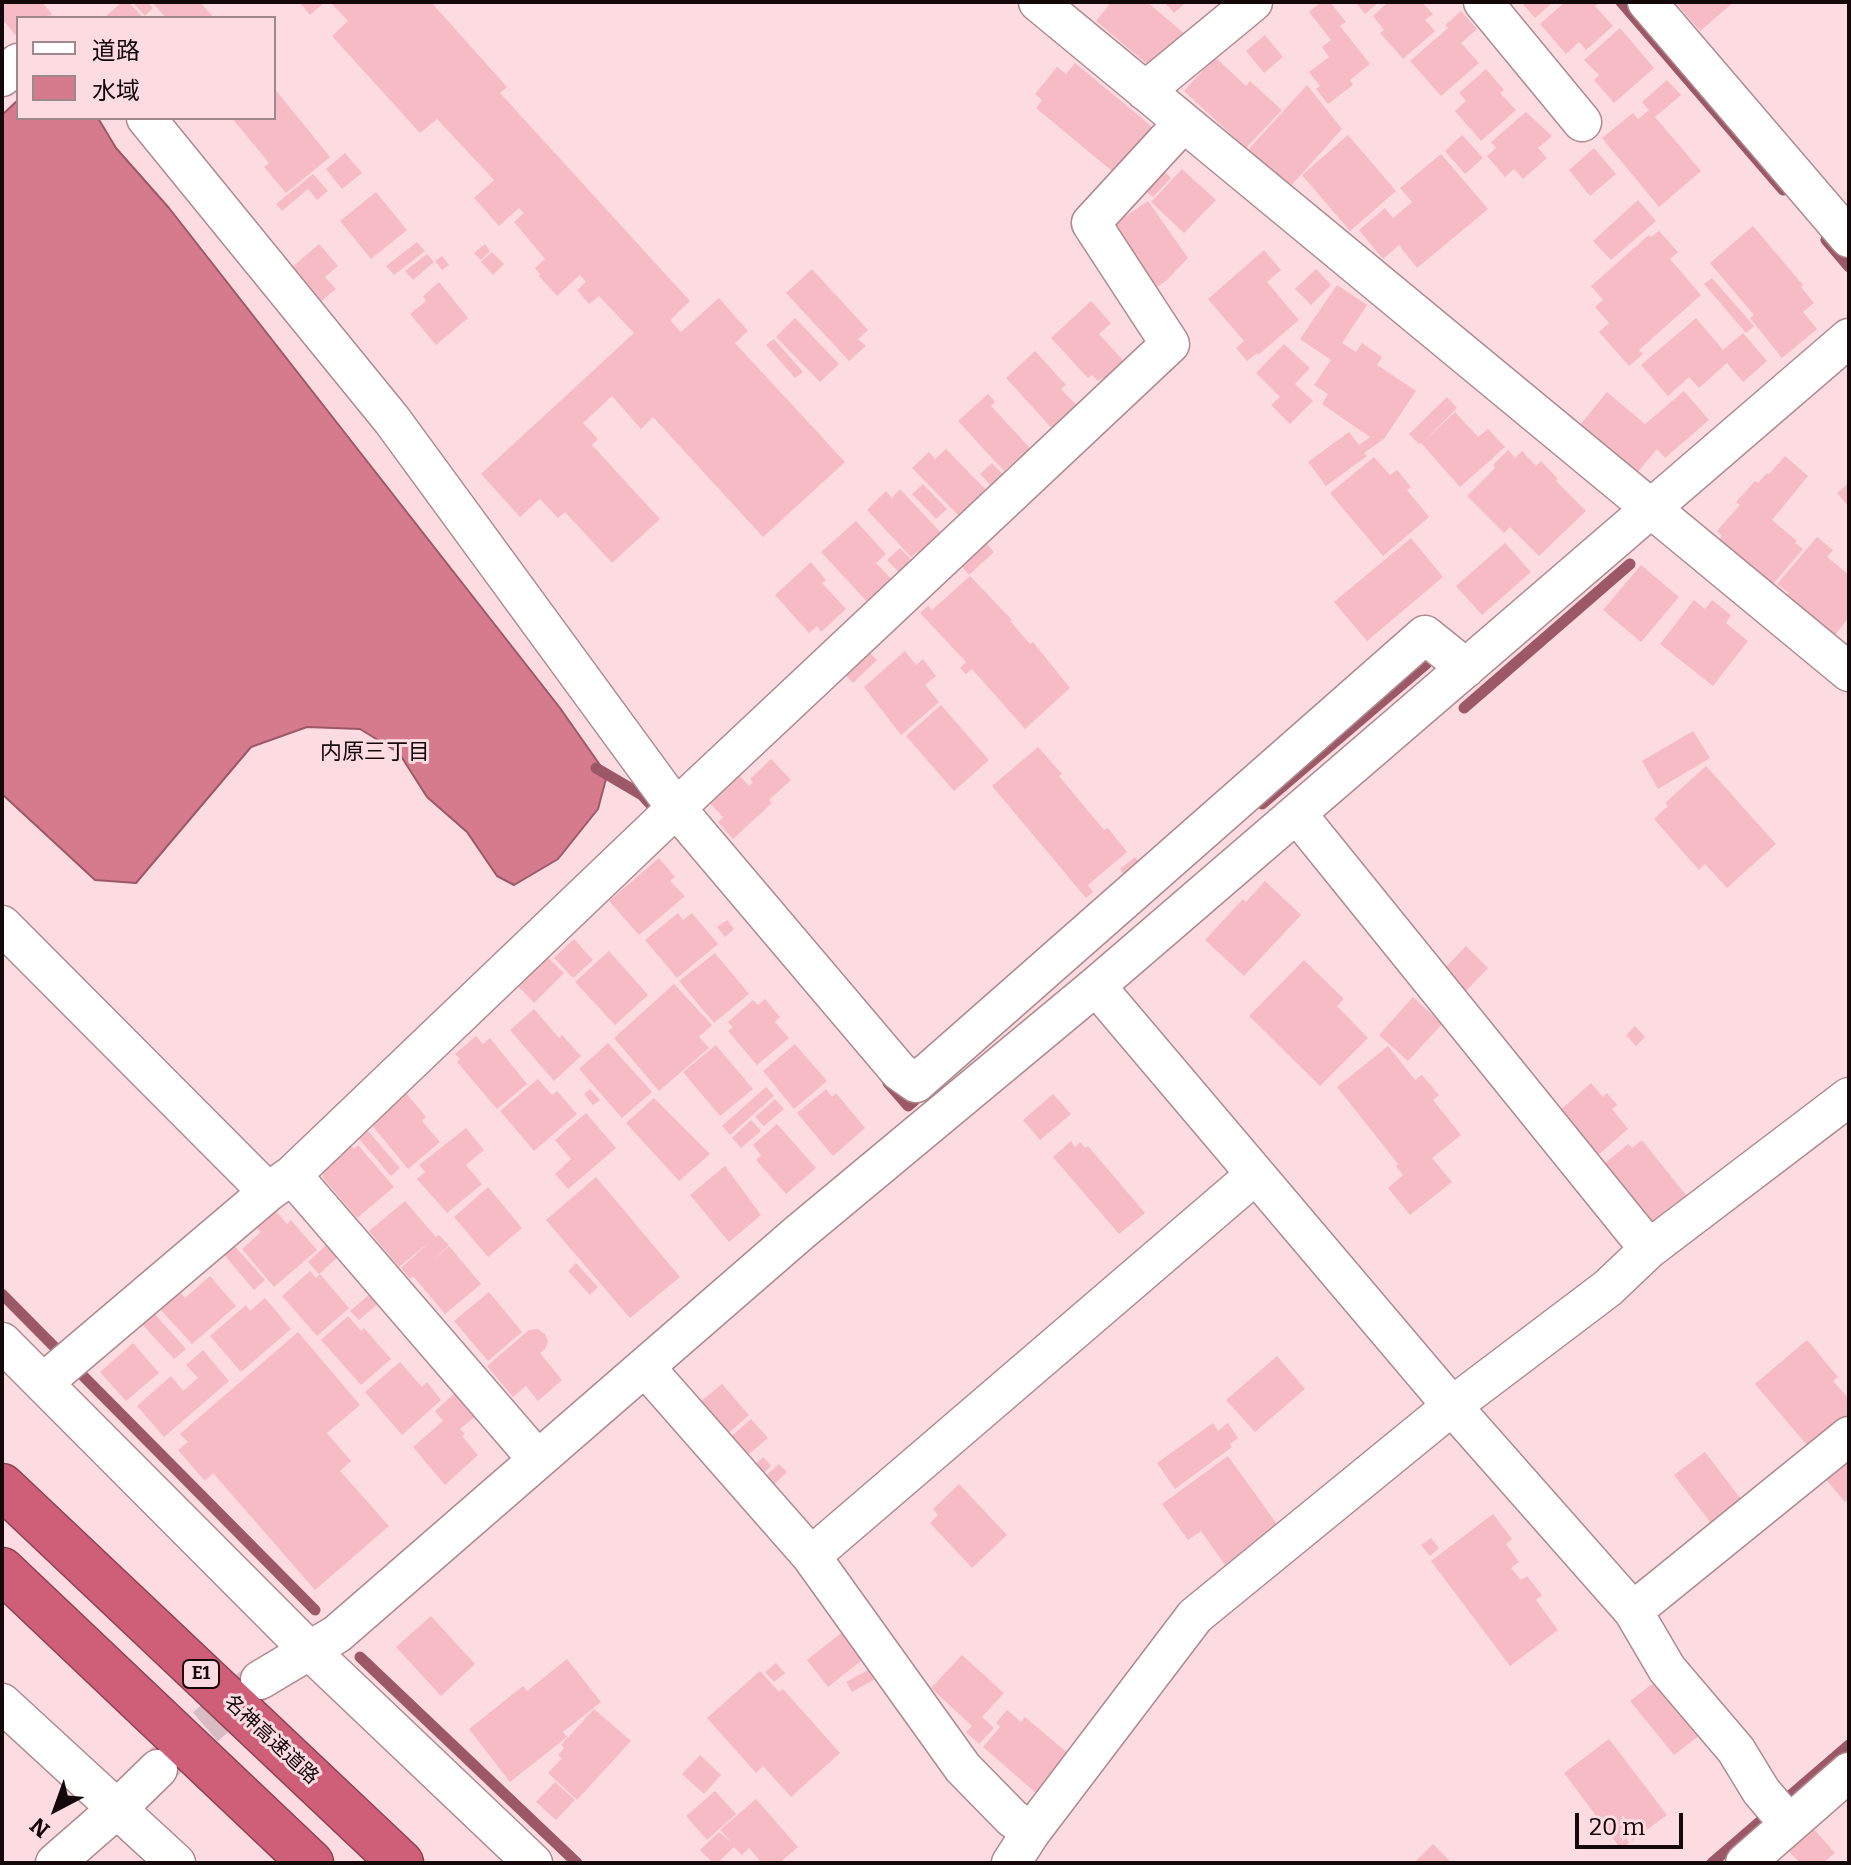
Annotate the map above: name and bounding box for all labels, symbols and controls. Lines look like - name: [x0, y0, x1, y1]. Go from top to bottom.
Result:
- legend: [16, 16, 276, 120]
- text: 道路: [92, 37, 140, 65]
- text: 水域: [92, 77, 140, 105]
- district label: 内原三丁目: [320, 740, 430, 766]
- road number: E1: [183, 1660, 219, 1688]
- street label: 名神高速道路: [219, 1690, 323, 1790]
- north arrow: [16, 1769, 96, 1849]
- scale bar: [1579, 1797, 1687, 1847]
- text: N: [25, 1812, 55, 1843]
- text: 20 m: [1589, 1813, 1645, 1841]

